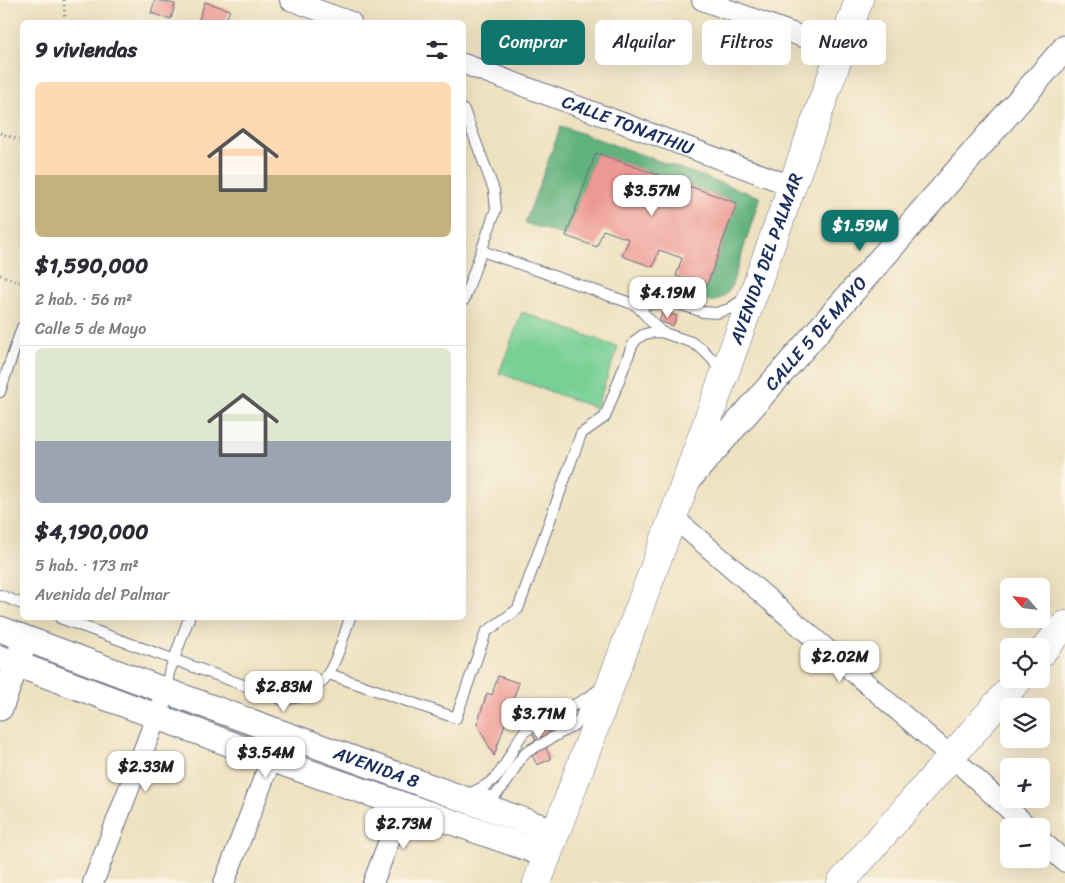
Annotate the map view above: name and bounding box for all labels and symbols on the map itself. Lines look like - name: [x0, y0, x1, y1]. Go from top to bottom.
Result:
- street label: CALLE TONATHIU: [557, 86, 699, 164]
- street label: AVENIDA DEL PALMAR: [720, 168, 812, 350]
- pin: $3.57M: [611, 174, 693, 217]
- pin: $1.59M: [819, 210, 901, 252]
- street label: CALLE 5 DE MAYO: [756, 268, 875, 398]
- pin: $4.19M: [627, 276, 709, 319]
- north arrow: [1000, 578, 1050, 628]
- pin: $2.02M: [799, 640, 881, 683]
- pin: $2.83M: [243, 670, 325, 713]
- pin: $3.71M: [498, 698, 580, 740]
- pin: $3.54M: [225, 736, 307, 779]
- street label: AVENIDA 8: [328, 737, 424, 797]
- pin: $2.33M: [105, 750, 187, 793]
- pin: $2.73M: [363, 808, 445, 850]

